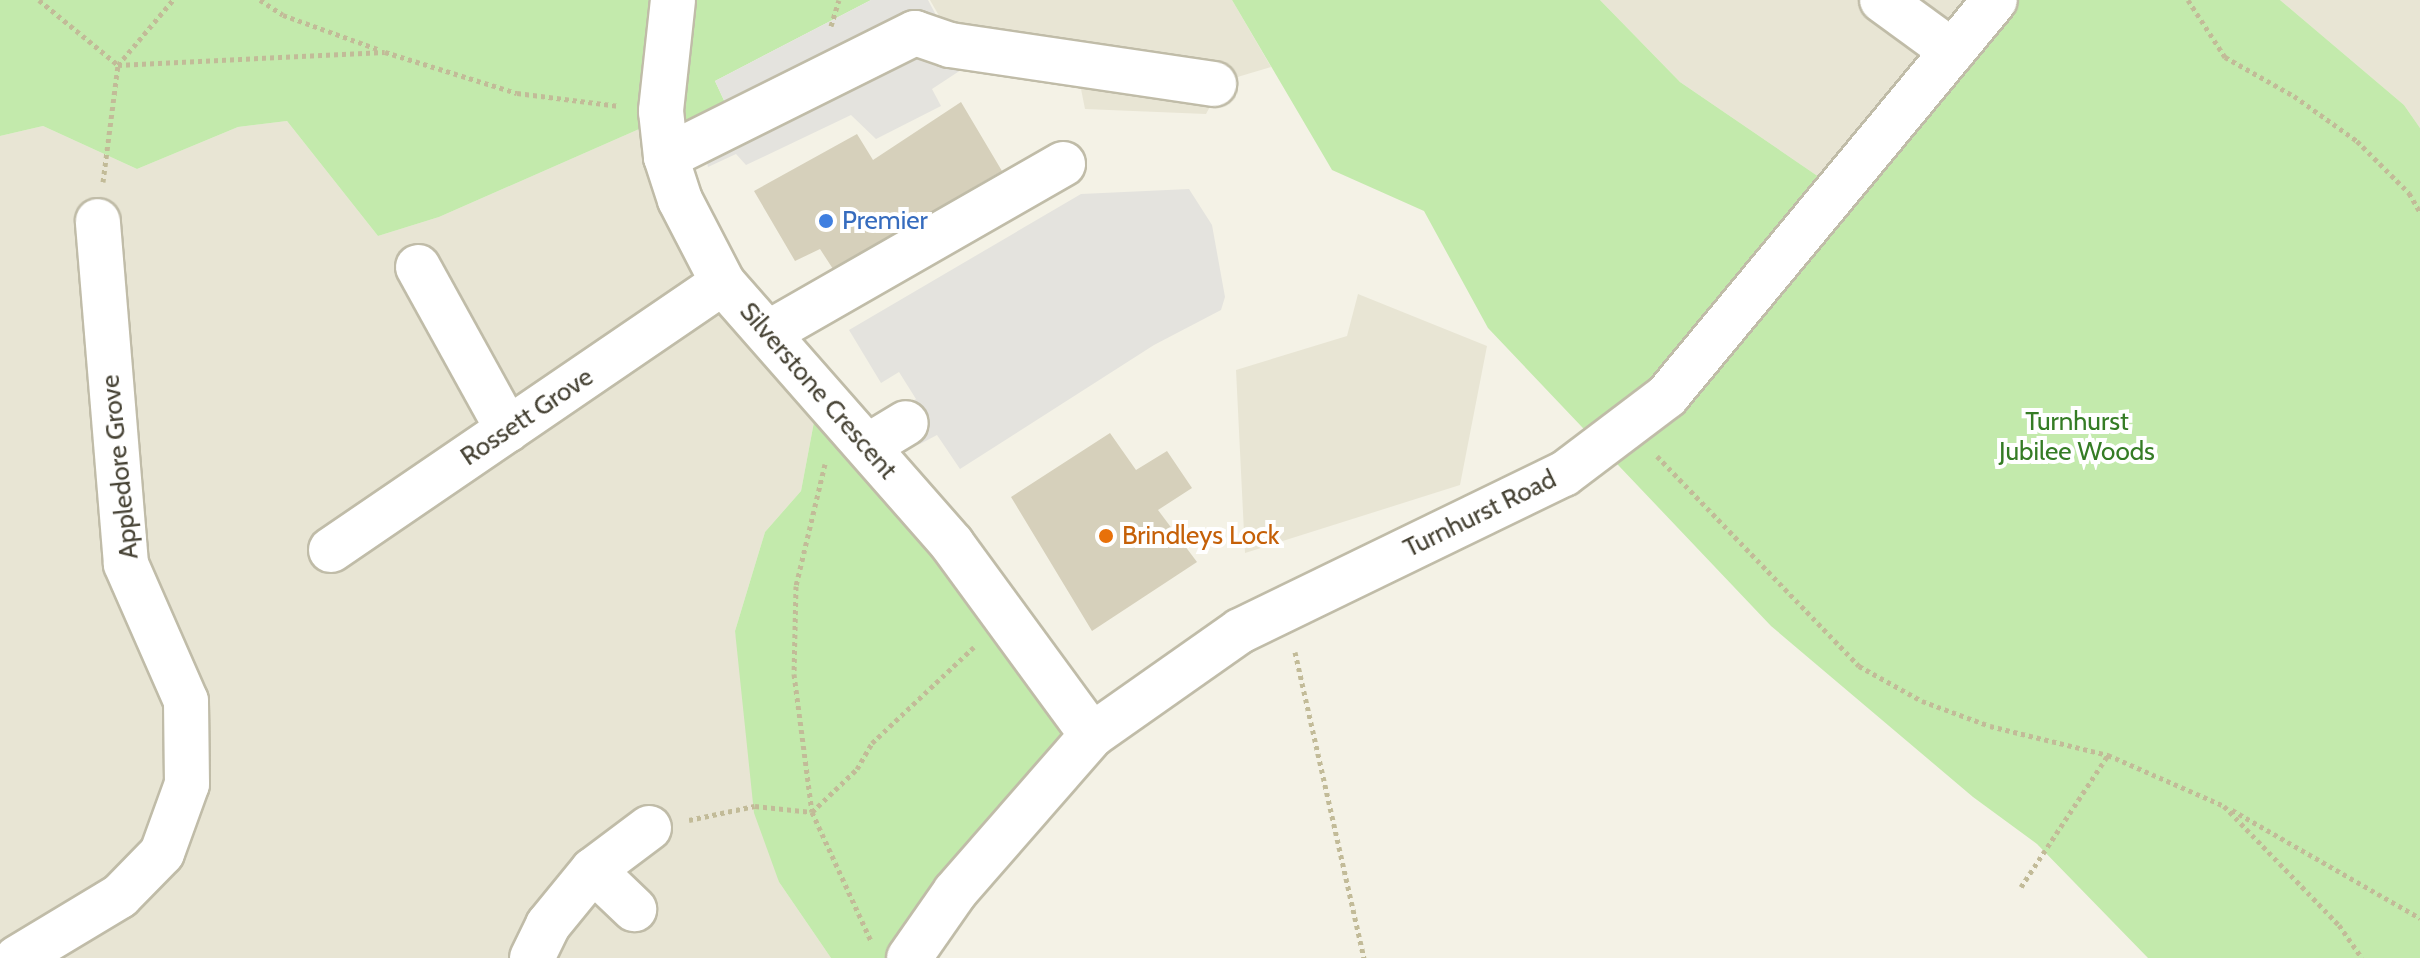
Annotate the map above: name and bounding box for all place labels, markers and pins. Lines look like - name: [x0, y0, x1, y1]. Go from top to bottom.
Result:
- place label: Premier: [842, 205, 928, 237]
- marker: Premier: [817, 212, 835, 230]
- place label: Brindleys Lock: [1122, 520, 1279, 552]
- marker: Brindleys Lock: [1097, 527, 1115, 545]

